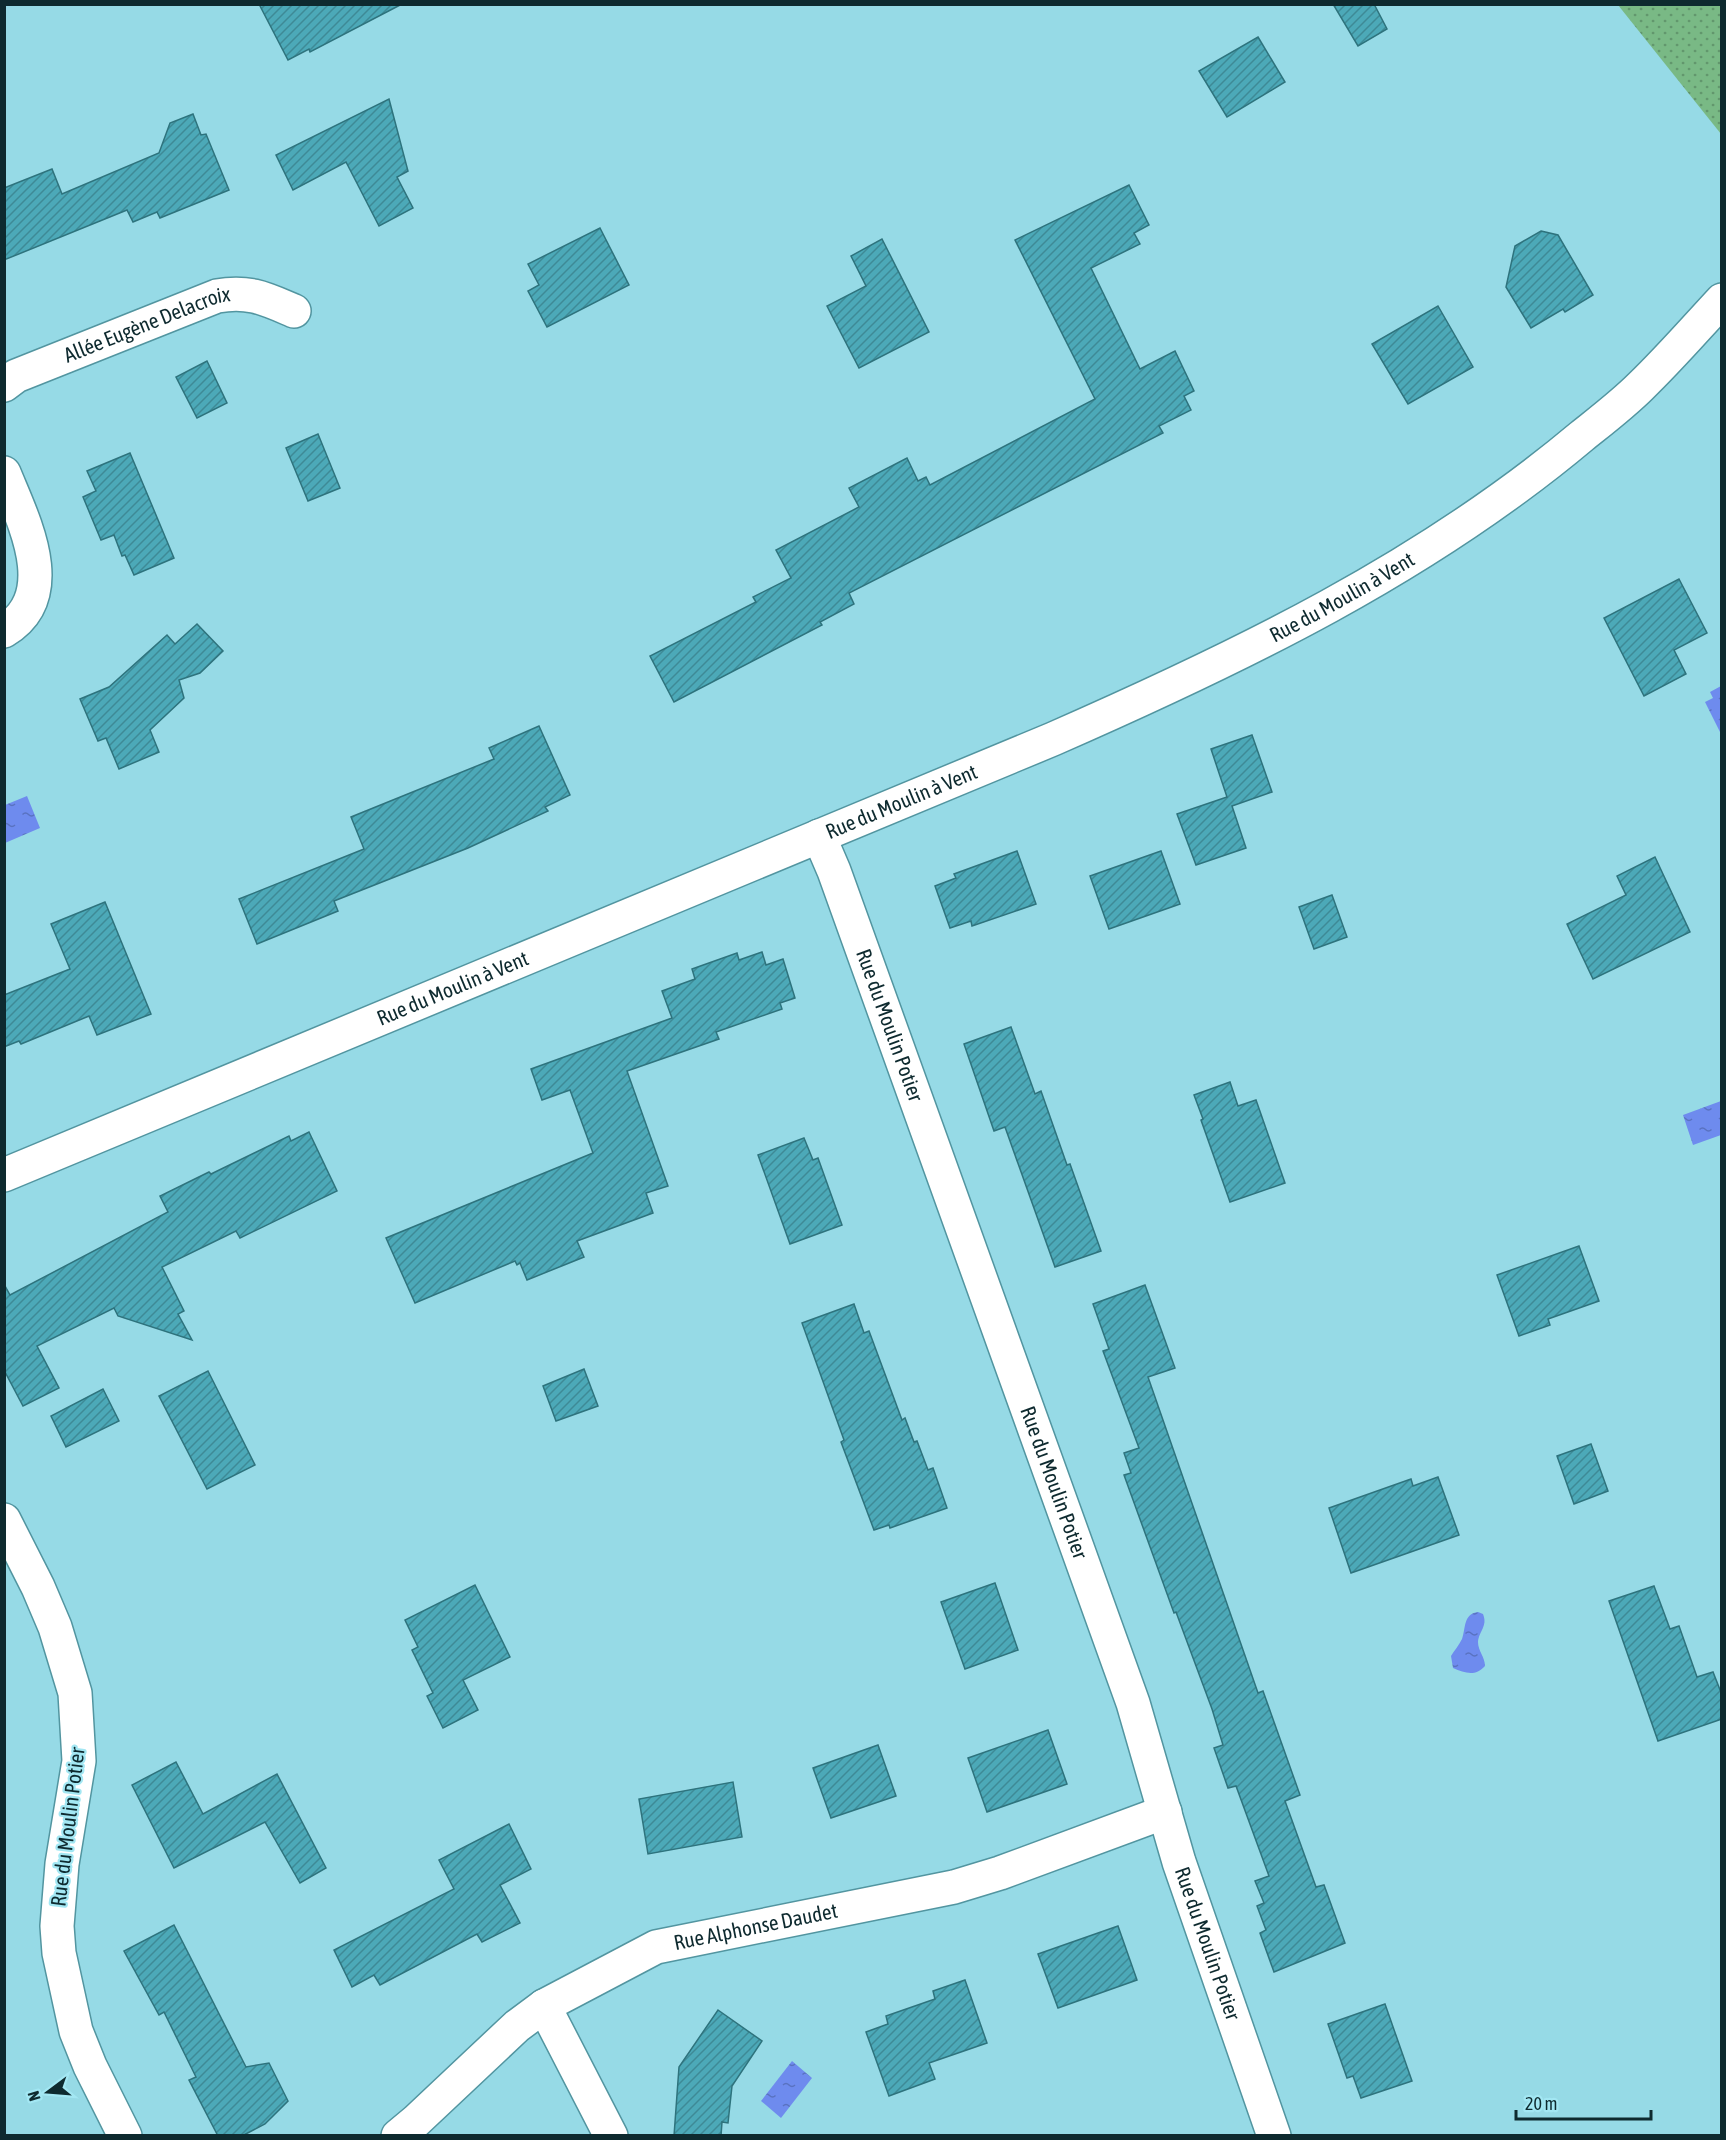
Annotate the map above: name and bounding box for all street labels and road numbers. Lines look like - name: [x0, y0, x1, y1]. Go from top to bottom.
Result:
- street label: Allée Eugène Delacroix: [60, 281, 232, 367]
- street label: Rue du Moulin à Vent: [1265, 547, 1418, 647]
- street label: Rue du Moulin à Vent: [822, 759, 981, 843]
- street label: Rue du Moulin à Vent: [373, 945, 532, 1030]
- street label: Rue du Moulin Potier: [852, 945, 929, 1105]
- street label: Rue du Moulin Potier: [1016, 1403, 1093, 1563]
- street label: Rue du Moulin Potier: [45, 1745, 89, 1908]
- street label: Rue du Moulin Potier: [1171, 1864, 1246, 2024]
- street label: Rue Alphonse Daudet: [672, 1898, 839, 1954]

